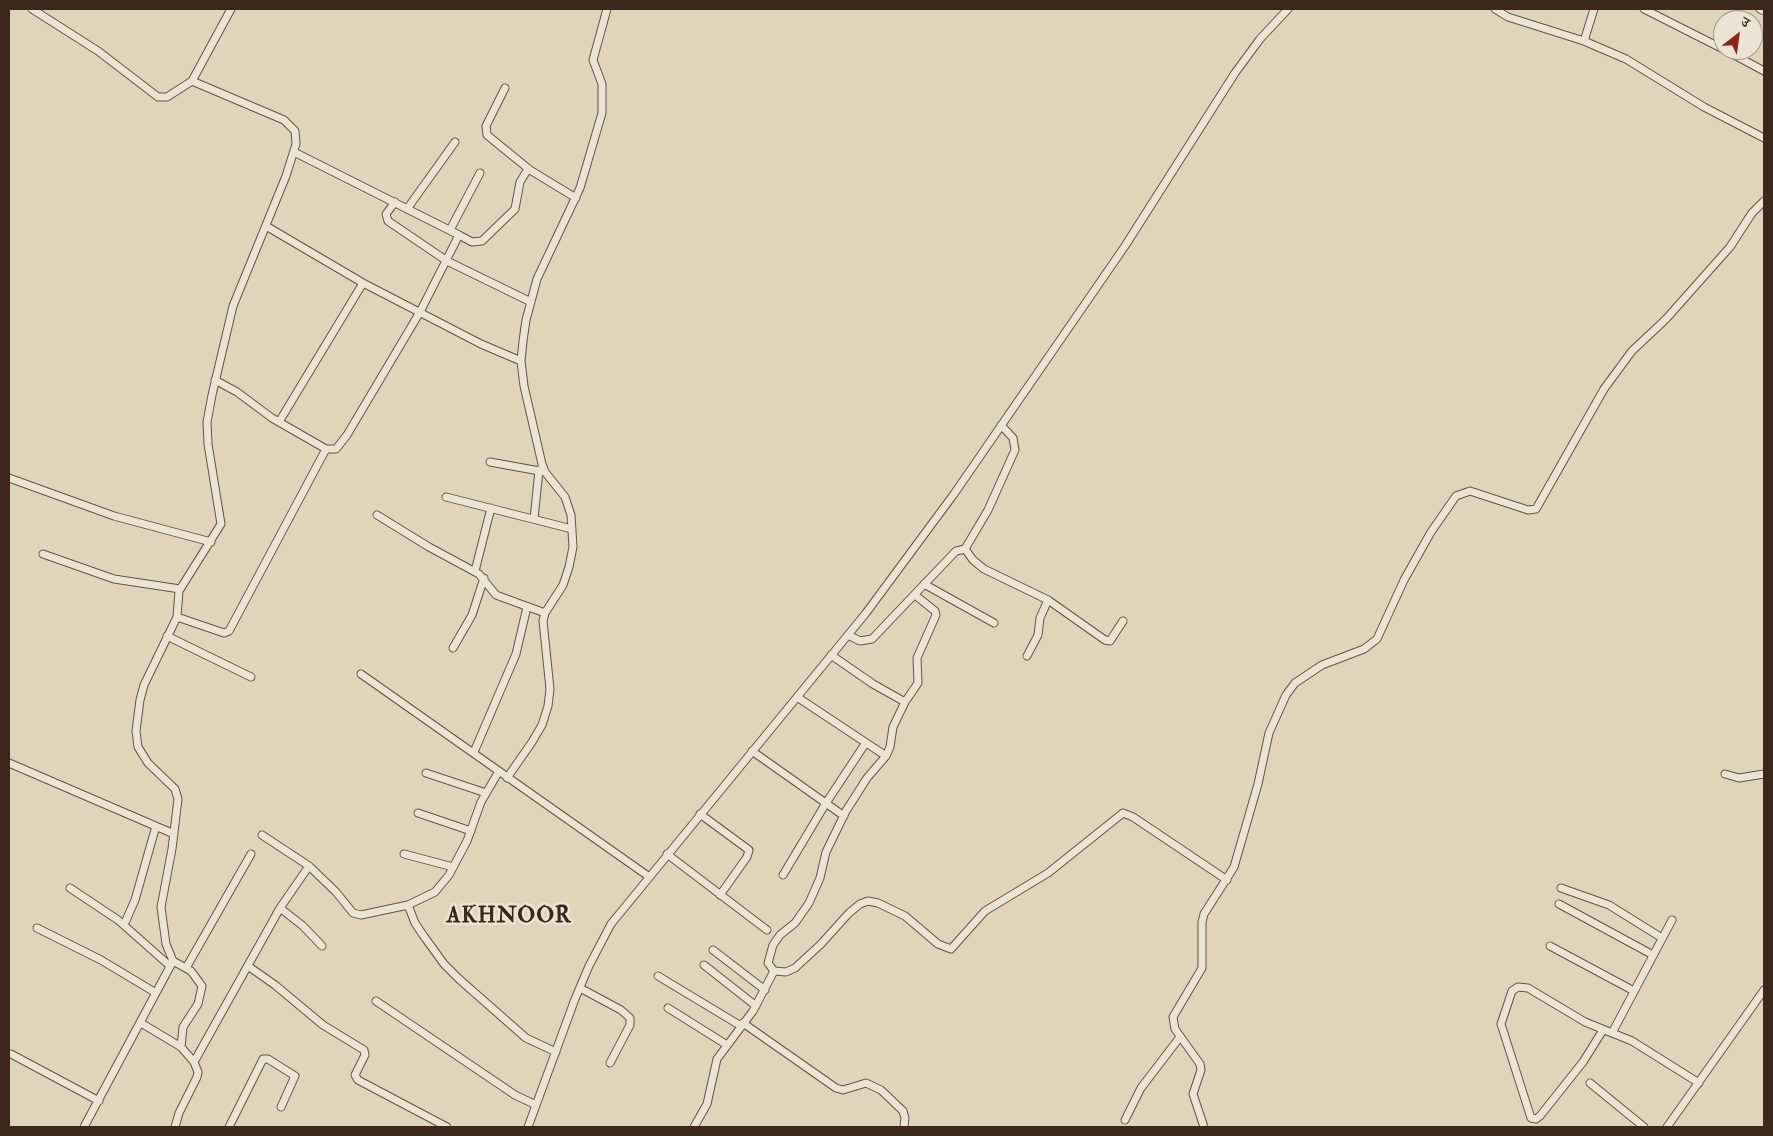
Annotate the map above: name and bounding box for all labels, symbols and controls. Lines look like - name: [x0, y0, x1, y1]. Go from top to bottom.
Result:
- north arrow: [1713, 10, 1763, 60]
- text: उ: [1738, 13, 1753, 32]
- district label: AKHNOOR: [446, 904, 572, 930]

